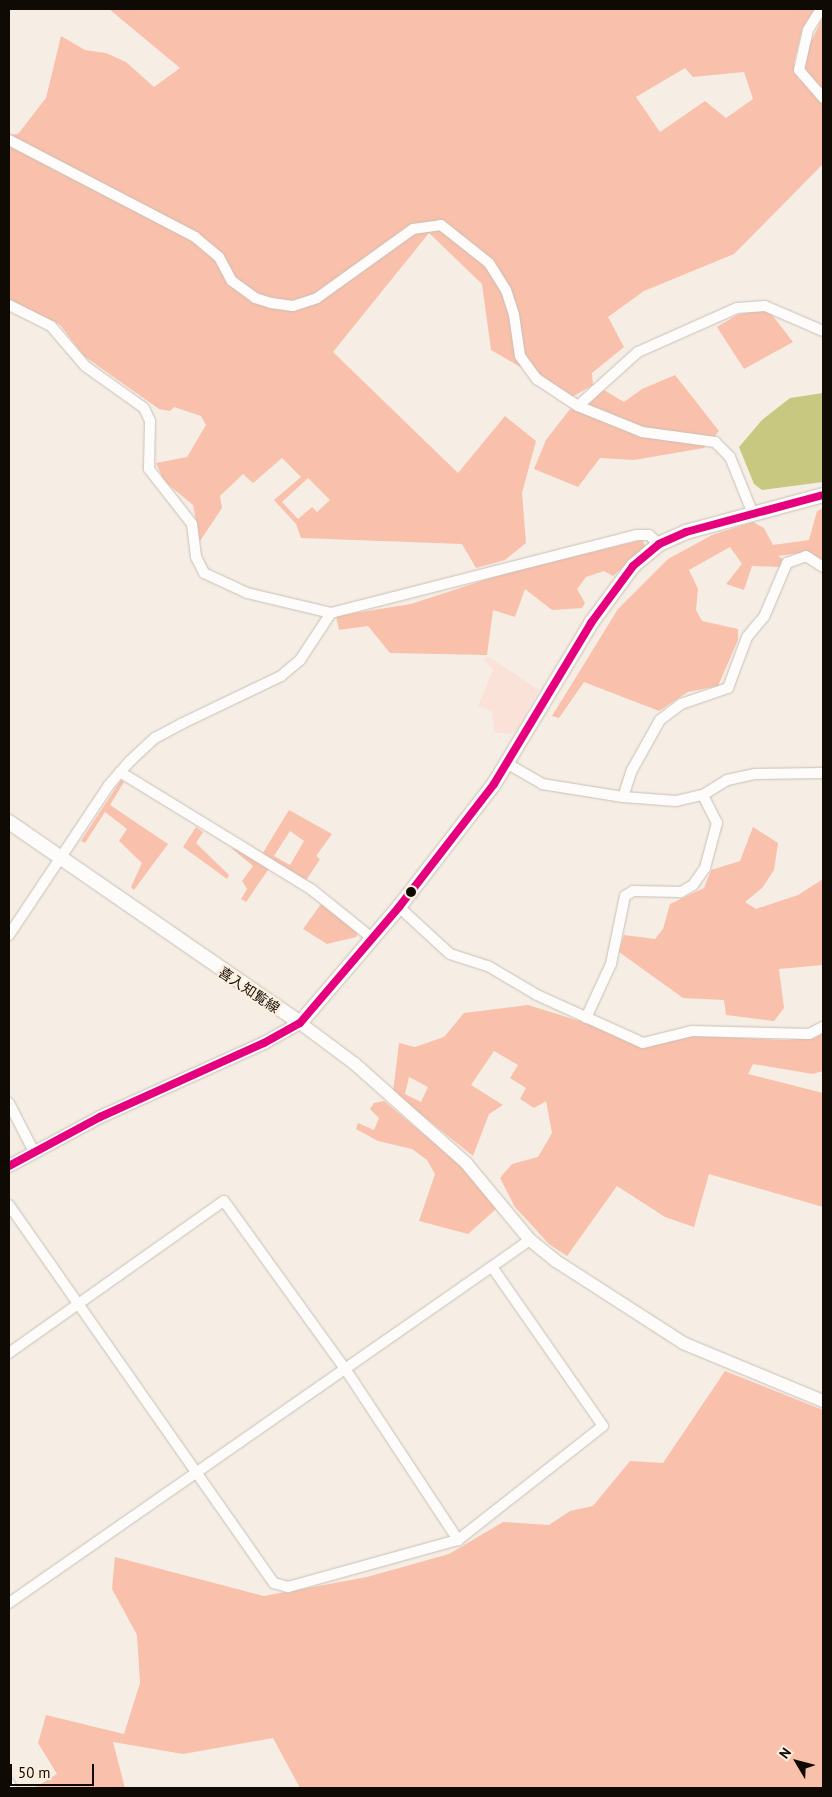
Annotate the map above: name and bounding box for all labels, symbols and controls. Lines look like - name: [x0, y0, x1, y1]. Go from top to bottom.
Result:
- unlabelled marker: [406, 887, 416, 897]
- street label: 喜入知覧線: [215, 963, 283, 1017]
- north arrow: [772, 1737, 822, 1787]
- text: N: [775, 1744, 795, 1762]
- scale bar: [12, 1754, 96, 1786]
- text: 50 m: [18, 1763, 51, 1782]

